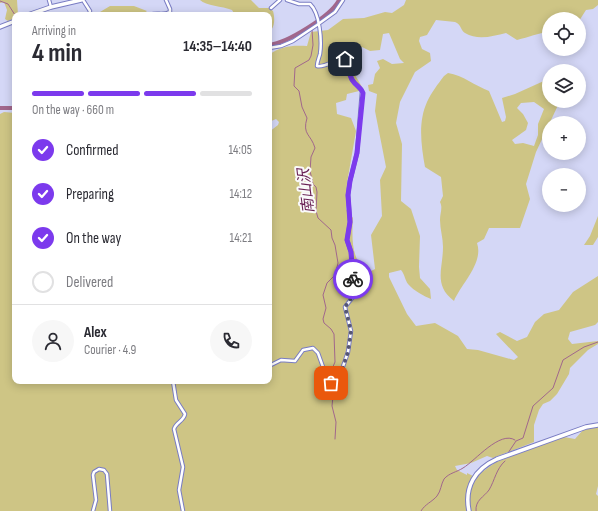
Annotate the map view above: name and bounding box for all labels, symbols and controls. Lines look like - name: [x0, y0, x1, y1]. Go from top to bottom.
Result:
- map controls: [542, 12, 586, 212]
- button: locate: [542, 12, 586, 56]
- text: Arriving in: [32, 23, 76, 39]
- text: 14:35–14:40: [183, 37, 252, 56]
- text: 4 min: [32, 38, 82, 69]
- pin: [328, 42, 362, 76]
- icon: home: [334, 48, 356, 70]
- button: layers: [542, 64, 586, 108]
- text: On the way · 660 m: [32, 102, 114, 118]
- button: +: [542, 116, 586, 160]
- icon: check: [32, 139, 54, 161]
- text: Confirmed: [66, 141, 119, 160]
- text: 14:05: [229, 142, 252, 158]
- water label: 南山沢: [294, 165, 319, 214]
- button: −: [542, 168, 586, 212]
- icon: check: [32, 183, 54, 205]
- text: Preparing: [66, 185, 114, 204]
- text: 14:12: [230, 186, 252, 202]
- icon: check: [32, 227, 54, 249]
- text: On the way: [66, 229, 121, 248]
- text: 14:21: [230, 230, 252, 246]
- courier: [333, 259, 373, 299]
- icon: bike: [342, 268, 364, 290]
- text: Delivered: [66, 273, 113, 292]
- button: person: [32, 320, 74, 362]
- button: phone: [210, 320, 252, 362]
- text: Alex: [84, 323, 107, 342]
- text: Courier · 4.9: [84, 342, 136, 358]
- pin: [314, 366, 348, 400]
- icon: bag: [320, 372, 342, 394]

